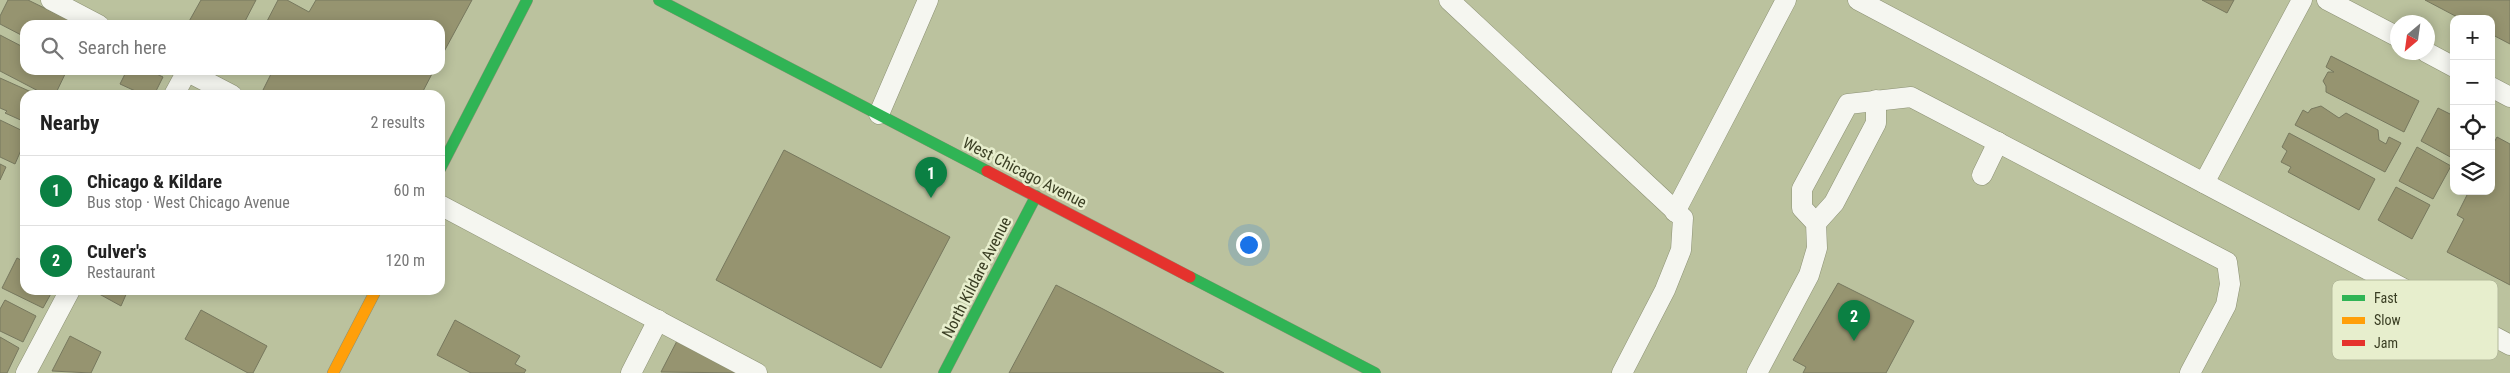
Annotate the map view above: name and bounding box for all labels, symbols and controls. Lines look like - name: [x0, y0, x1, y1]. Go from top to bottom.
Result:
- north arrow: [2390, 15, 2435, 60]
- map controls: [2450, 15, 2495, 195]
- button: +: [2450, 15, 2495, 60]
- search box: [20, 20, 445, 75]
- icon: search: [38, 34, 66, 62]
- text: Search here: [78, 36, 166, 59]
- button: −: [2450, 60, 2495, 105]
- button: locate: [2450, 105, 2495, 150]
- text: Nearby: [40, 111, 99, 135]
- text: 2 results: [370, 113, 425, 132]
- street label: West Chicago Avenue: [960, 133, 1090, 212]
- button: layers: [2450, 150, 2495, 195]
- pin: 1: [915, 157, 947, 198]
- text: Chicago & Kildare: [87, 170, 222, 193]
- text: 1: [52, 181, 60, 200]
- text: 60 m: [393, 181, 425, 200]
- text: Bus stop · West Chicago Avenue: [87, 193, 290, 212]
- street label: North Kildare Avenue: [938, 214, 1015, 341]
- your location: [1236, 232, 1262, 258]
- text: Culver's: [87, 240, 147, 263]
- text: 2: [52, 251, 60, 270]
- text: 120 m: [386, 251, 425, 270]
- text: Restaurant: [87, 263, 155, 282]
- legend: [2332, 280, 2498, 360]
- text: Fast: [2374, 290, 2398, 306]
- pin: 2: [1838, 300, 1870, 341]
- text: Slow: [2374, 312, 2401, 328]
- text: Jam: [2374, 335, 2398, 351]

